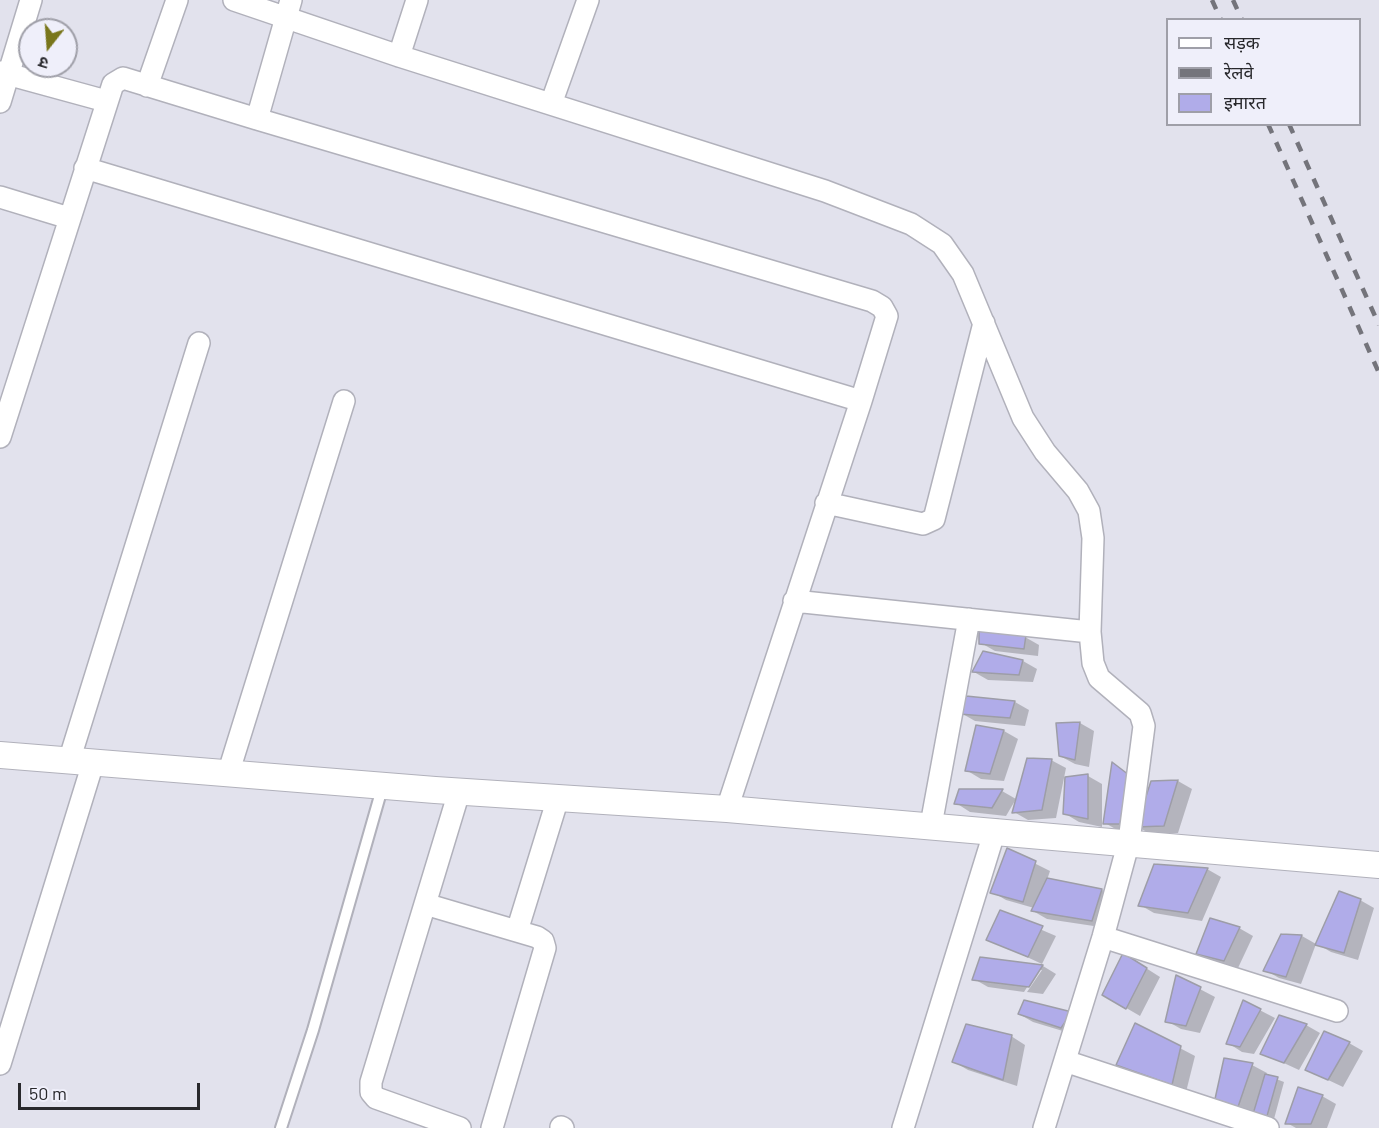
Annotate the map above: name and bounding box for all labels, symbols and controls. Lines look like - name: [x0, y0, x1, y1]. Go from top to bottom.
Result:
- north arrow: [18, 18, 78, 78]
- legend: [1166, 18, 1361, 126]
- text: सड़क: [1224, 31, 1260, 53]
- text: उ: [36, 53, 50, 74]
- text: रेलवे: [1224, 61, 1254, 83]
- text: इमारत: [1224, 91, 1266, 113]
- scale bar: [21, 1071, 202, 1109]
- text: 50 m: [29, 1082, 67, 1104]

